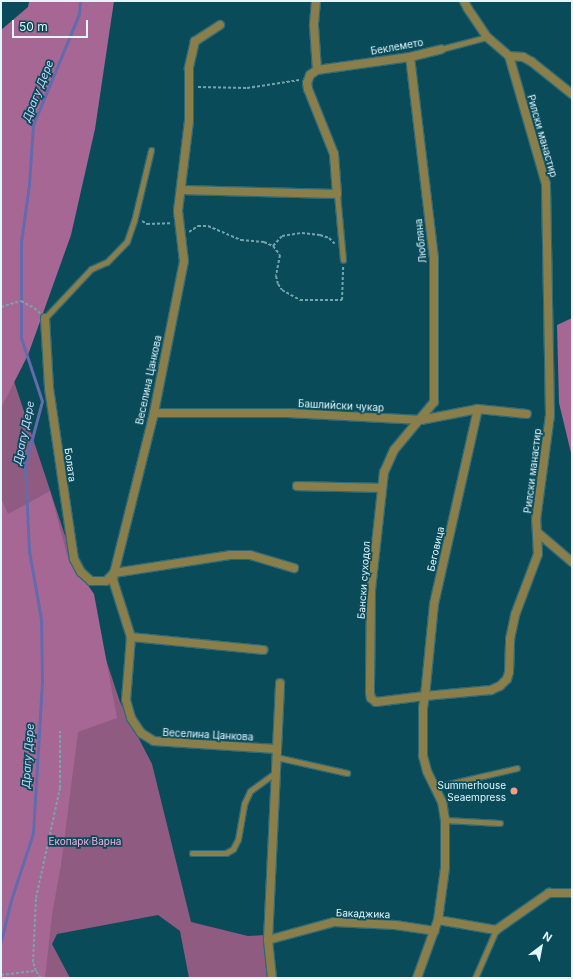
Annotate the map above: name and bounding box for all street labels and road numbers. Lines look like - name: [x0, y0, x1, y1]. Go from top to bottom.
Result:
- street label: Беклемето: [370, 36, 424, 58]
- street label: Рилски манастир: [524, 93, 560, 179]
- street label: Любляна: [413, 218, 429, 264]
- street label: Веселина Цанкова: [134, 334, 164, 426]
- street label: Башлийски чукар: [298, 398, 384, 414]
- street label: Рилски манастир: [522, 428, 544, 514]
- street label: Болата: [62, 447, 78, 483]
- street label: Беговица: [425, 525, 447, 573]
- street label: Бански суходол: [355, 541, 373, 619]
- street label: Веселина Цанкова: [162, 727, 254, 743]
- street label: Бакаджика: [336, 907, 390, 921]

